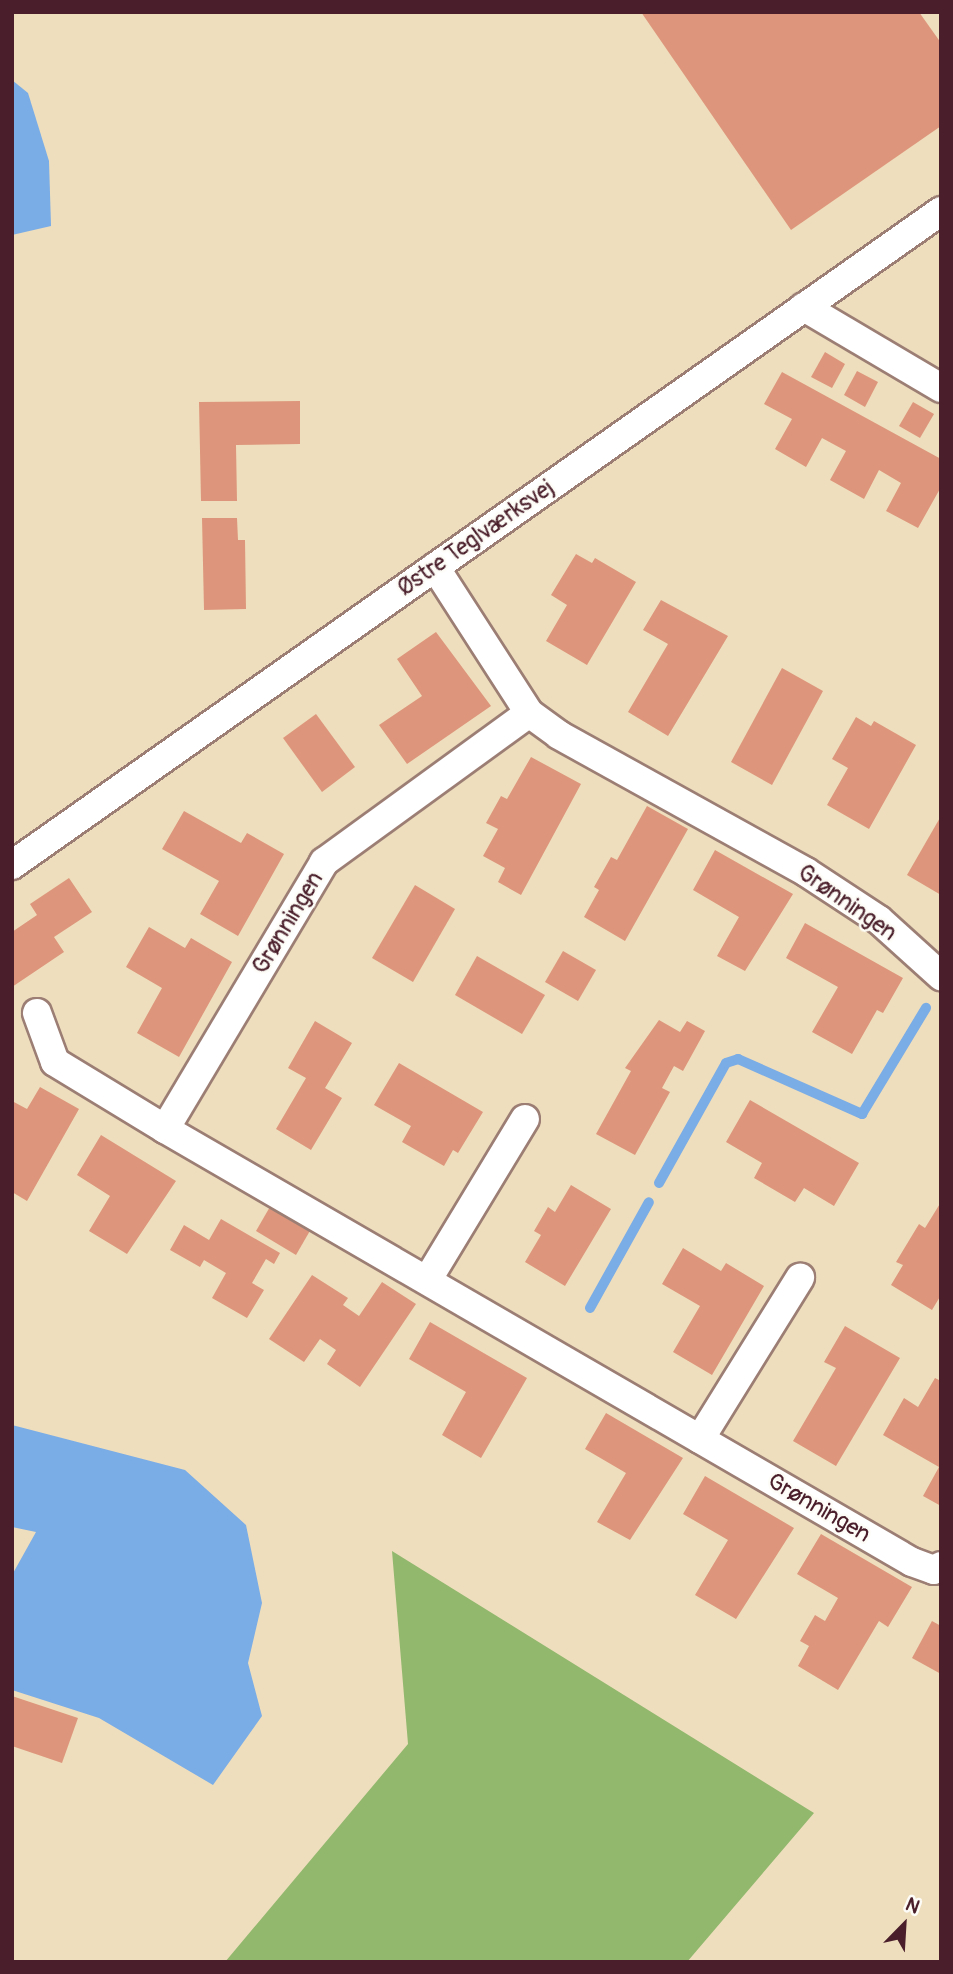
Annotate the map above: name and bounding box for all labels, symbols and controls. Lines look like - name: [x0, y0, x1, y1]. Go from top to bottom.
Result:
- street label: Østre Teglværksvej: [393, 474, 559, 602]
- street label: Grønningen: [792, 859, 902, 947]
- street label: Grønningen: [247, 867, 329, 979]
- street label: Grønningen: [763, 1468, 875, 1548]
- north arrow: [869, 1890, 939, 1960]
- text: N: [902, 1892, 923, 1919]

